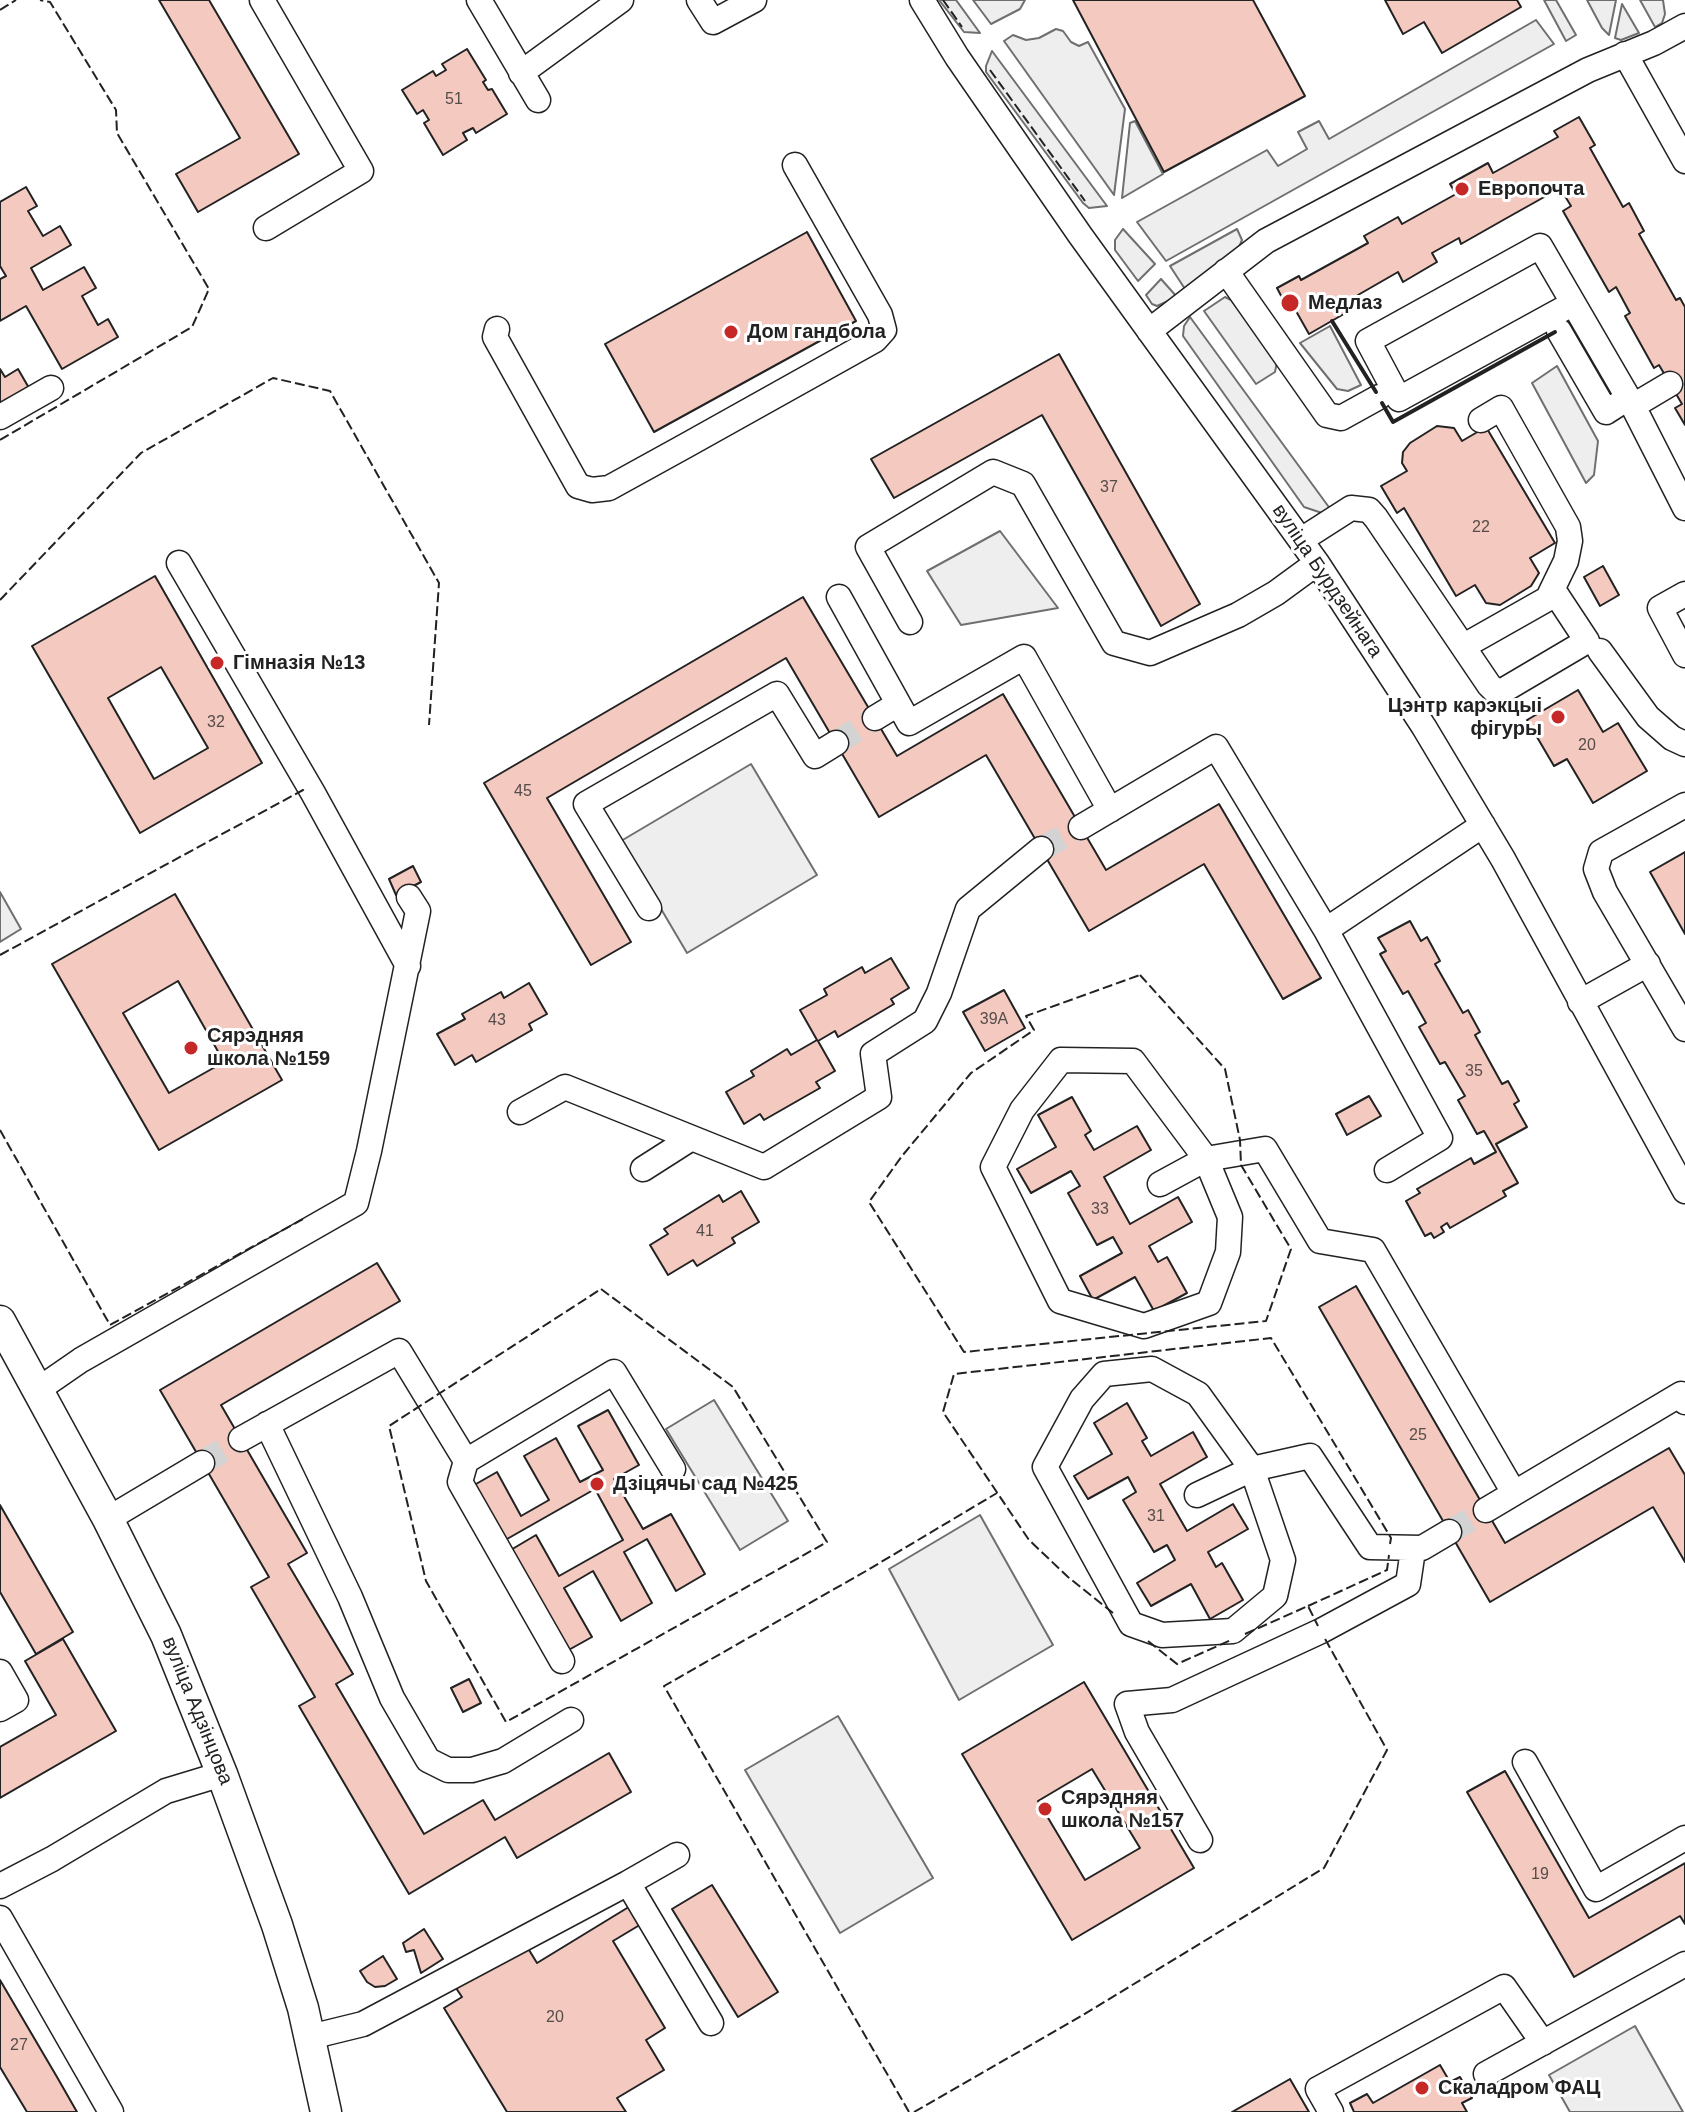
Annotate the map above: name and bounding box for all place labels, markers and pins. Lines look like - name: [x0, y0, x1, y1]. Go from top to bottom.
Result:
- place label: Европочта: [1478, 177, 1584, 201]
- marker: Европочта: [1453, 180, 1471, 198]
- place label: Медлаз: [1308, 291, 1382, 315]
- marker: Медлаз: [1279, 292, 1301, 314]
- place label: Дом гандбола: [747, 320, 886, 344]
- marker: Дом гандбола: [722, 323, 740, 341]
- place label: Гімназія №13: [233, 651, 365, 675]
- marker: Гімназія №13: [208, 654, 226, 672]
- place label: Цэнтр карэкцыі фігуры: [1388, 694, 1542, 741]
- marker: Цэнтр карэкцыі фігуры: [1549, 708, 1567, 726]
- place label: Сярэдняя школа №159: [207, 1024, 330, 1071]
- marker: Сярэдняя школа №159: [182, 1039, 200, 1057]
- place label: Дзіцячы сад №425: [613, 1472, 798, 1496]
- marker: Дзіцячы сад №425: [588, 1475, 606, 1493]
- place label: Сярэдняя школа №157: [1061, 1786, 1184, 1833]
- marker: Сярэдняя школа №157: [1036, 1800, 1054, 1818]
- place label: Скаладром ФАЦ: [1438, 2076, 1600, 2100]
- marker: Скаладром ФАЦ: [1413, 2079, 1431, 2097]

